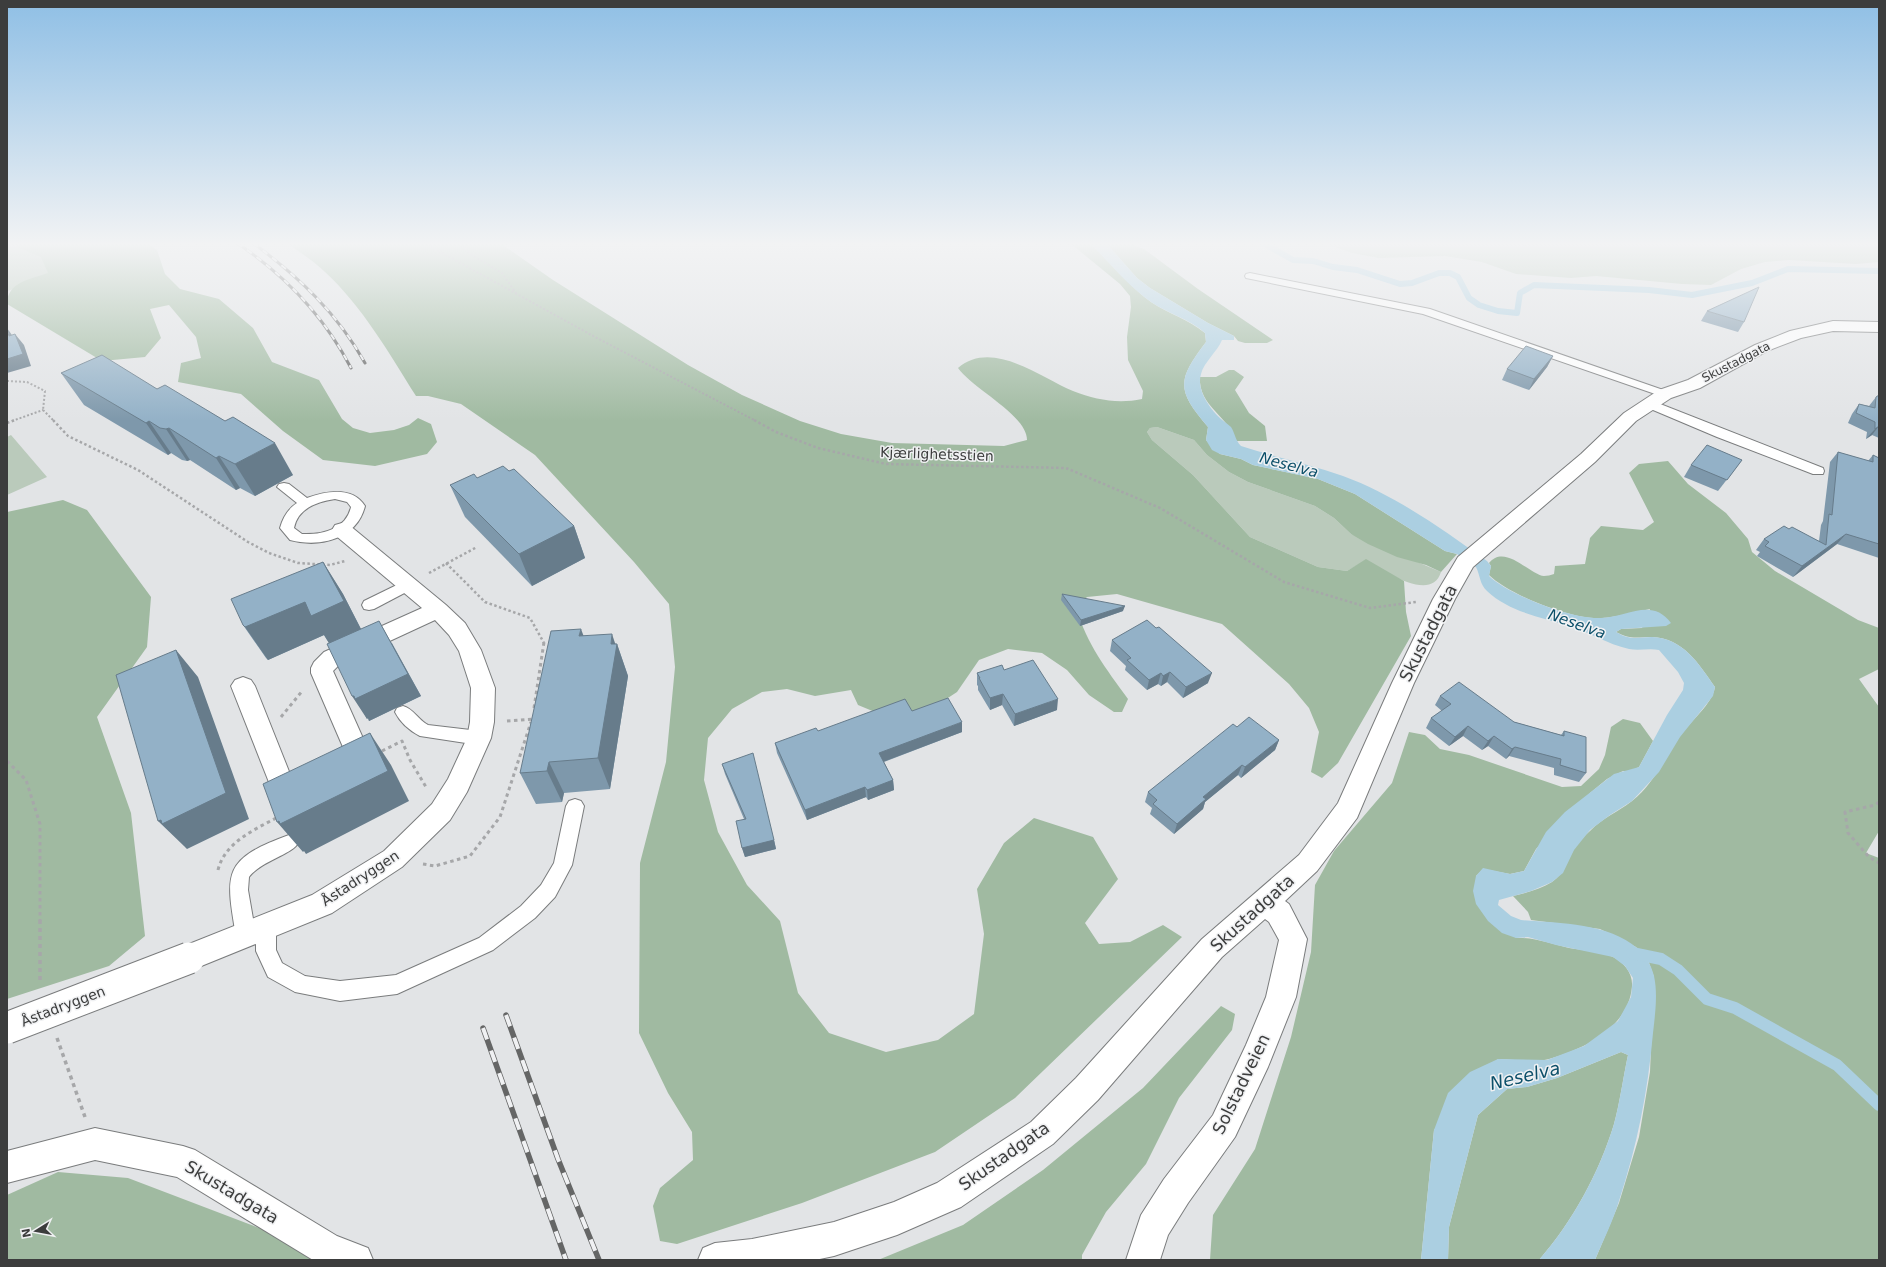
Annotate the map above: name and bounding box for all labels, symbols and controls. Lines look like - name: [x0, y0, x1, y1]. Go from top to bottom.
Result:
- street label: Skustadgata: [1700, 339, 1772, 385]
- street label: Kjærlighetsstien: [880, 444, 994, 464]
- water label: Neselva: [1258, 449, 1320, 481]
- street label: Skustadgata: [1395, 581, 1461, 685]
- water label: Neselva: [1546, 605, 1608, 643]
- street label: Åstadryggen: [318, 847, 402, 909]
- street label: Skustadgata: [1206, 870, 1298, 956]
- street label: Åstadryggen: [19, 983, 107, 1029]
- street label: Solstadveien: [1208, 1031, 1274, 1137]
- water label: Neselva: [1488, 1057, 1562, 1094]
- street label: Skustadgata: [955, 1117, 1053, 1195]
- street label: Skustadgata: [181, 1156, 283, 1228]
- north arrow: [16, 1211, 56, 1251]
- text: N: [19, 1227, 34, 1239]

